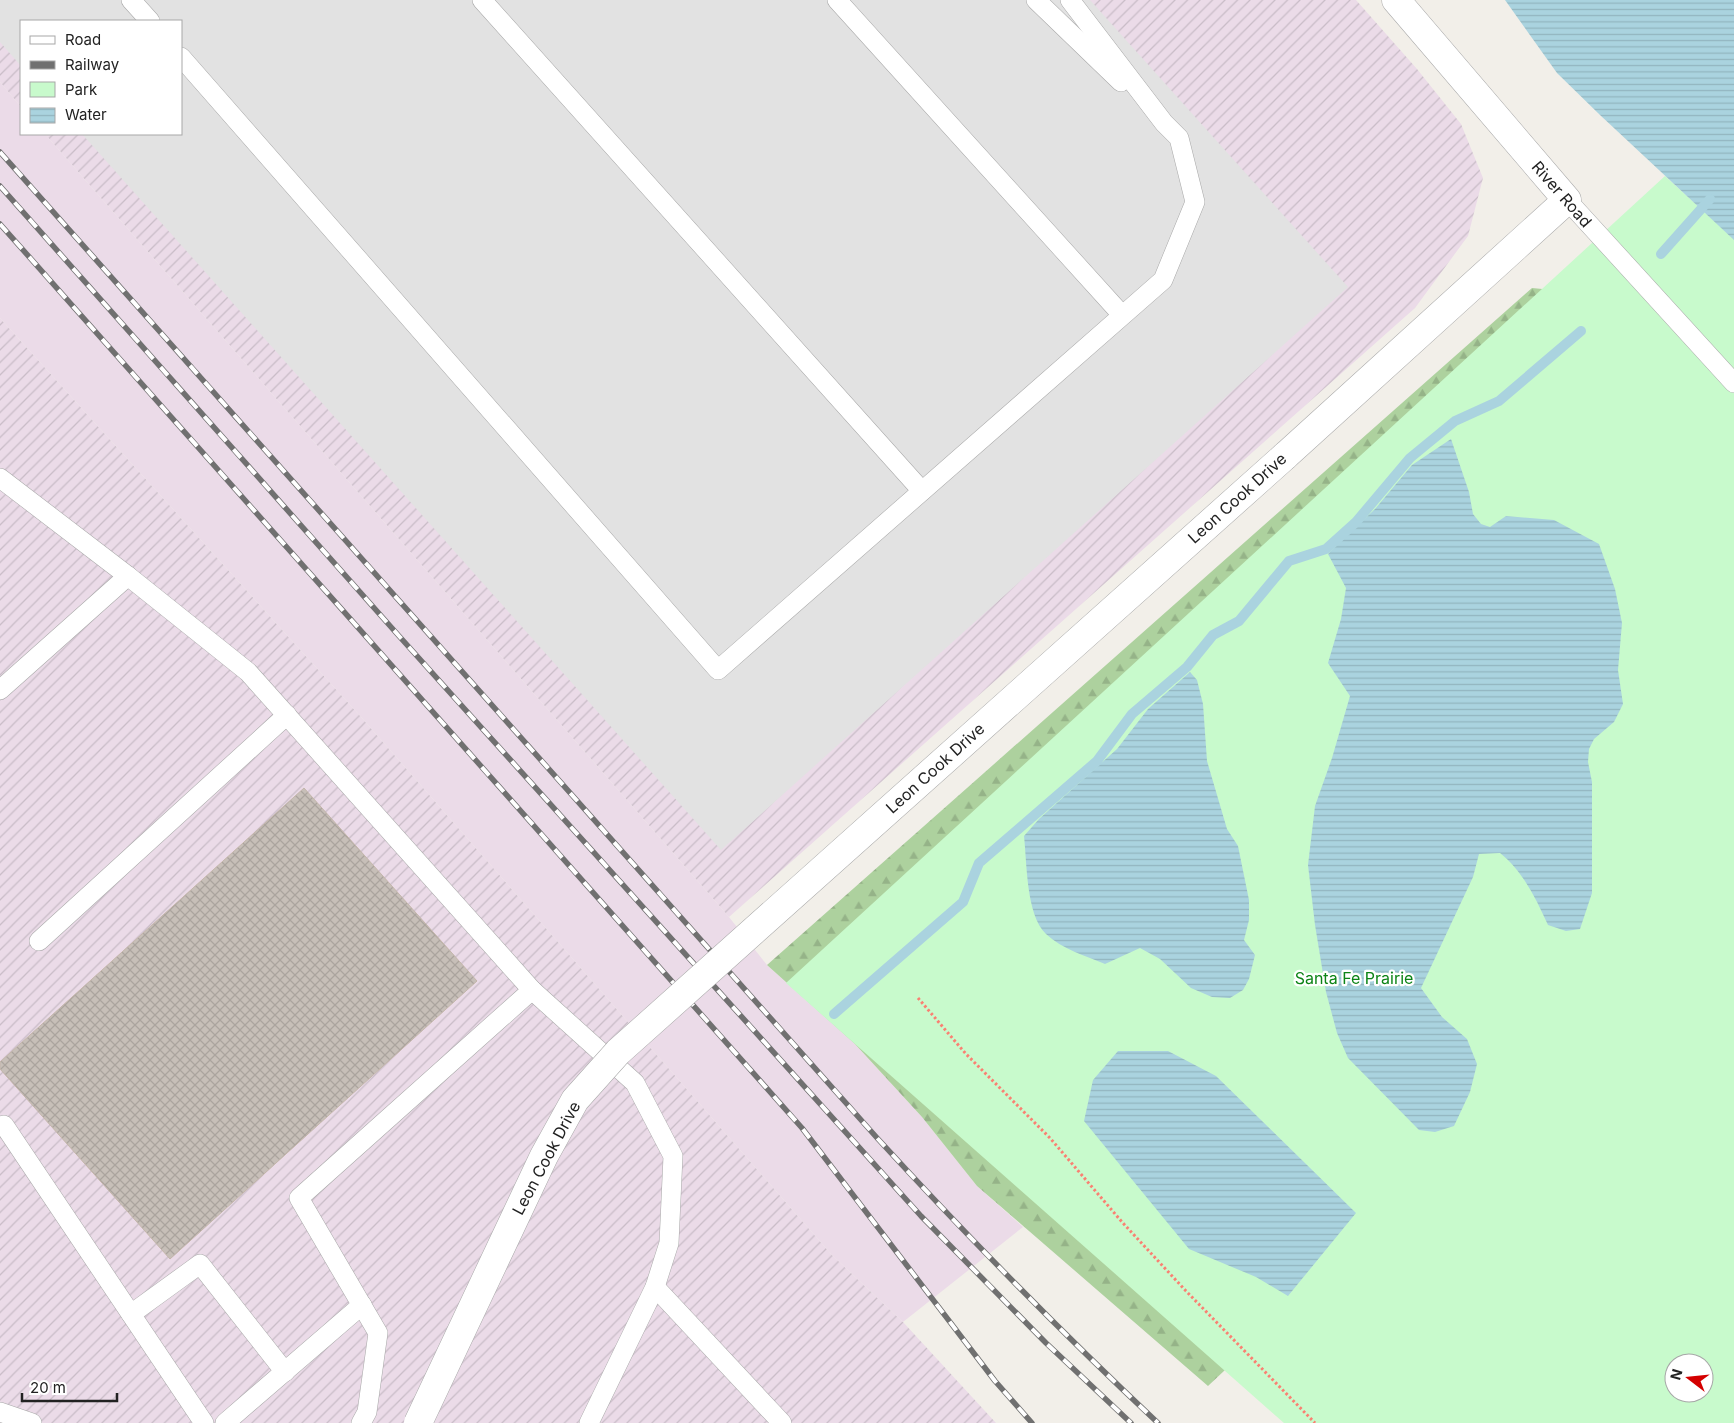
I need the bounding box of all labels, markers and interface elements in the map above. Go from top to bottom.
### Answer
legend [20,20,182,135]
text: Road [65,30,101,49]
text: Railway [65,55,120,74]
text: Park [65,80,98,99]
text: Water [65,105,107,124]
street label: River Road [1528,157,1596,231]
street label: Leon Cook Drive [1184,448,1290,548]
street label: Leon Cook Drive [882,718,988,818]
park label: Santa Fe Prairie [1295,968,1413,988]
street label: Leon Cook Drive [508,1098,584,1218]
north arrow [1664,1353,1714,1403]
text: N [1666,1367,1686,1382]
scale bar [22,1370,118,1402]
text: 20 m [30,1378,66,1397]

